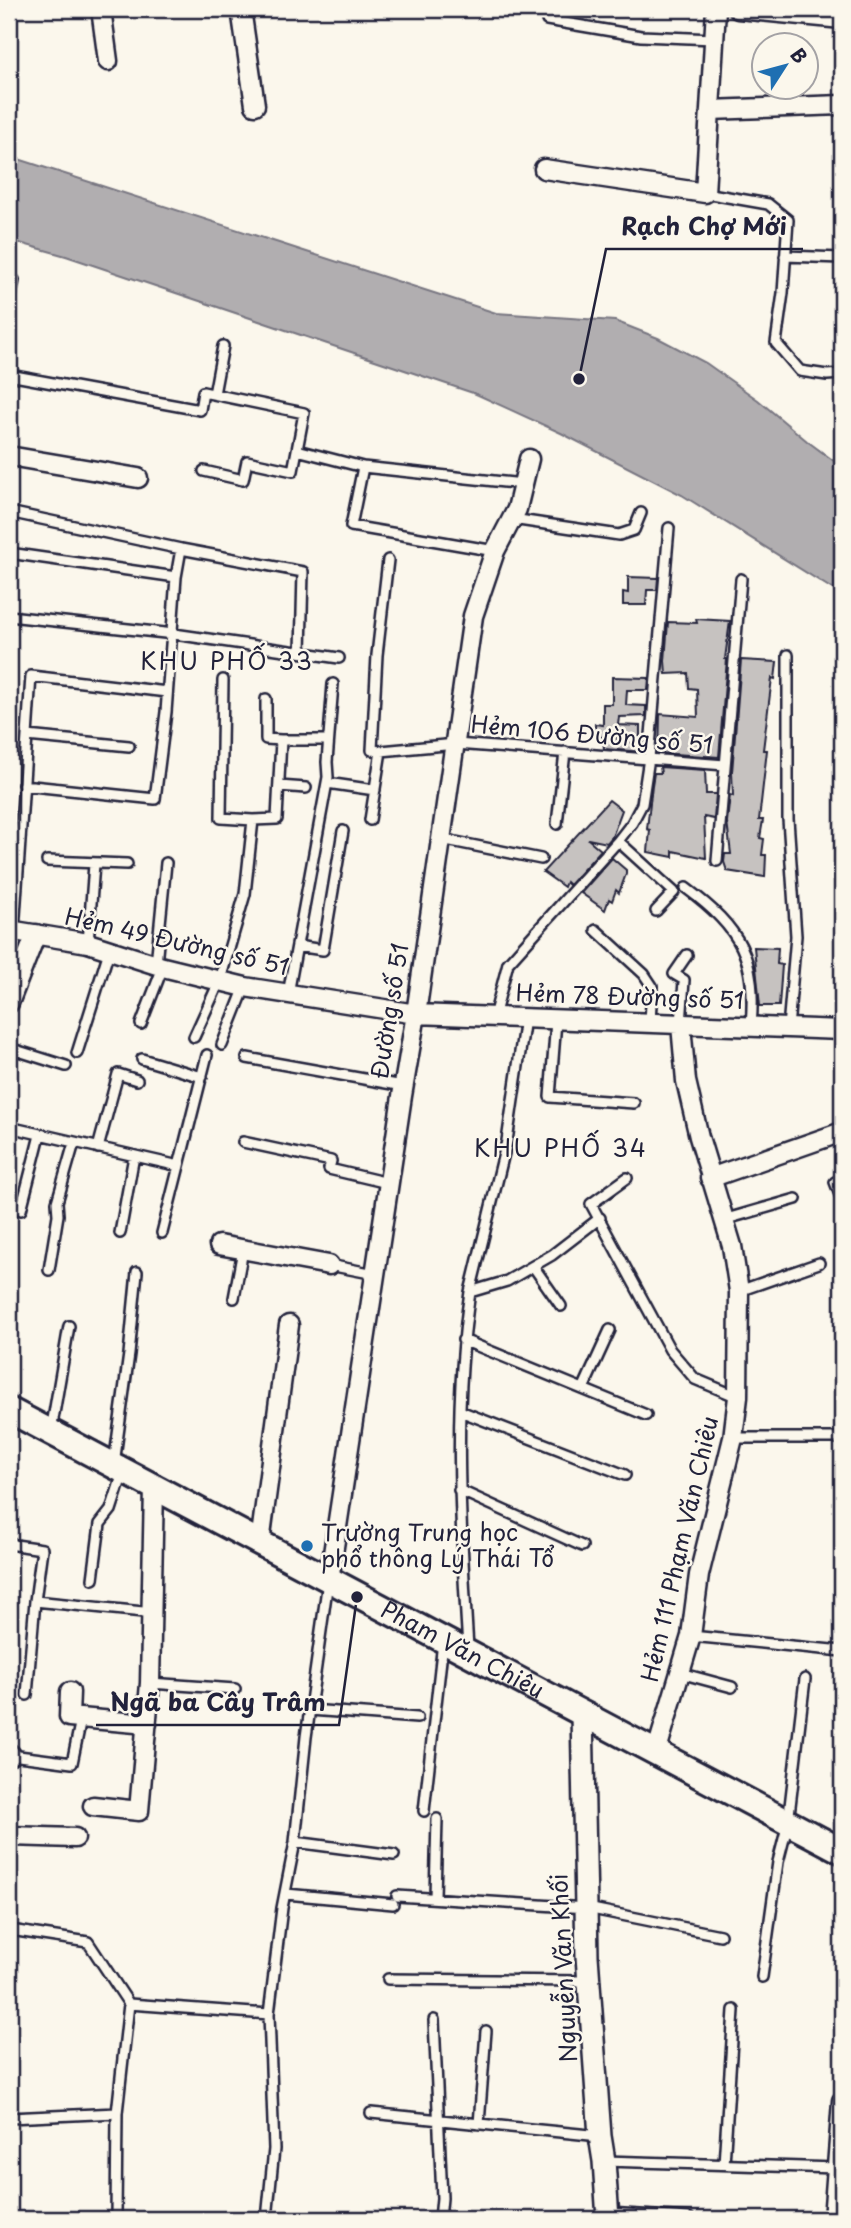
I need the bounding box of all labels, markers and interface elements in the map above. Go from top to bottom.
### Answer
north arrow [750,32,820,102]
text: B [784,42,815,69]
callout: Rạch Chợ Mới [606,204,803,249]
text: Rạch Chợ Mới [621,207,787,243]
district label: KHU PHỐ 33 [140,642,314,678]
street label: Hẻm 106 Đường số 51 [470,705,715,762]
street label: Hẻm 49 Đường số 51 [62,898,293,983]
street label: Đường số 51 [361,940,417,1081]
street label: Hẻm 78 Đường số 51 [515,974,745,1017]
district label: KHU PHỐ 34 [474,1129,648,1165]
street label: Hẻm 111 Phạm Văn Chiêu [631,1412,726,1685]
place label: Trường Trung học phổ thông Lý Thái Tổ [321,1514,555,1575]
marker: Trường Trung học phổ thông Lý Thái Tổ [299,1538,315,1554]
street label: Phạm Văn Chiêu [375,1591,551,1706]
callout: Ngã ba Cây Trâm [96,1680,339,1725]
text: Ngã ba Cây Trâm [110,1683,326,1719]
street label: Nguyễn Văn Khối [540,1873,585,2063]

